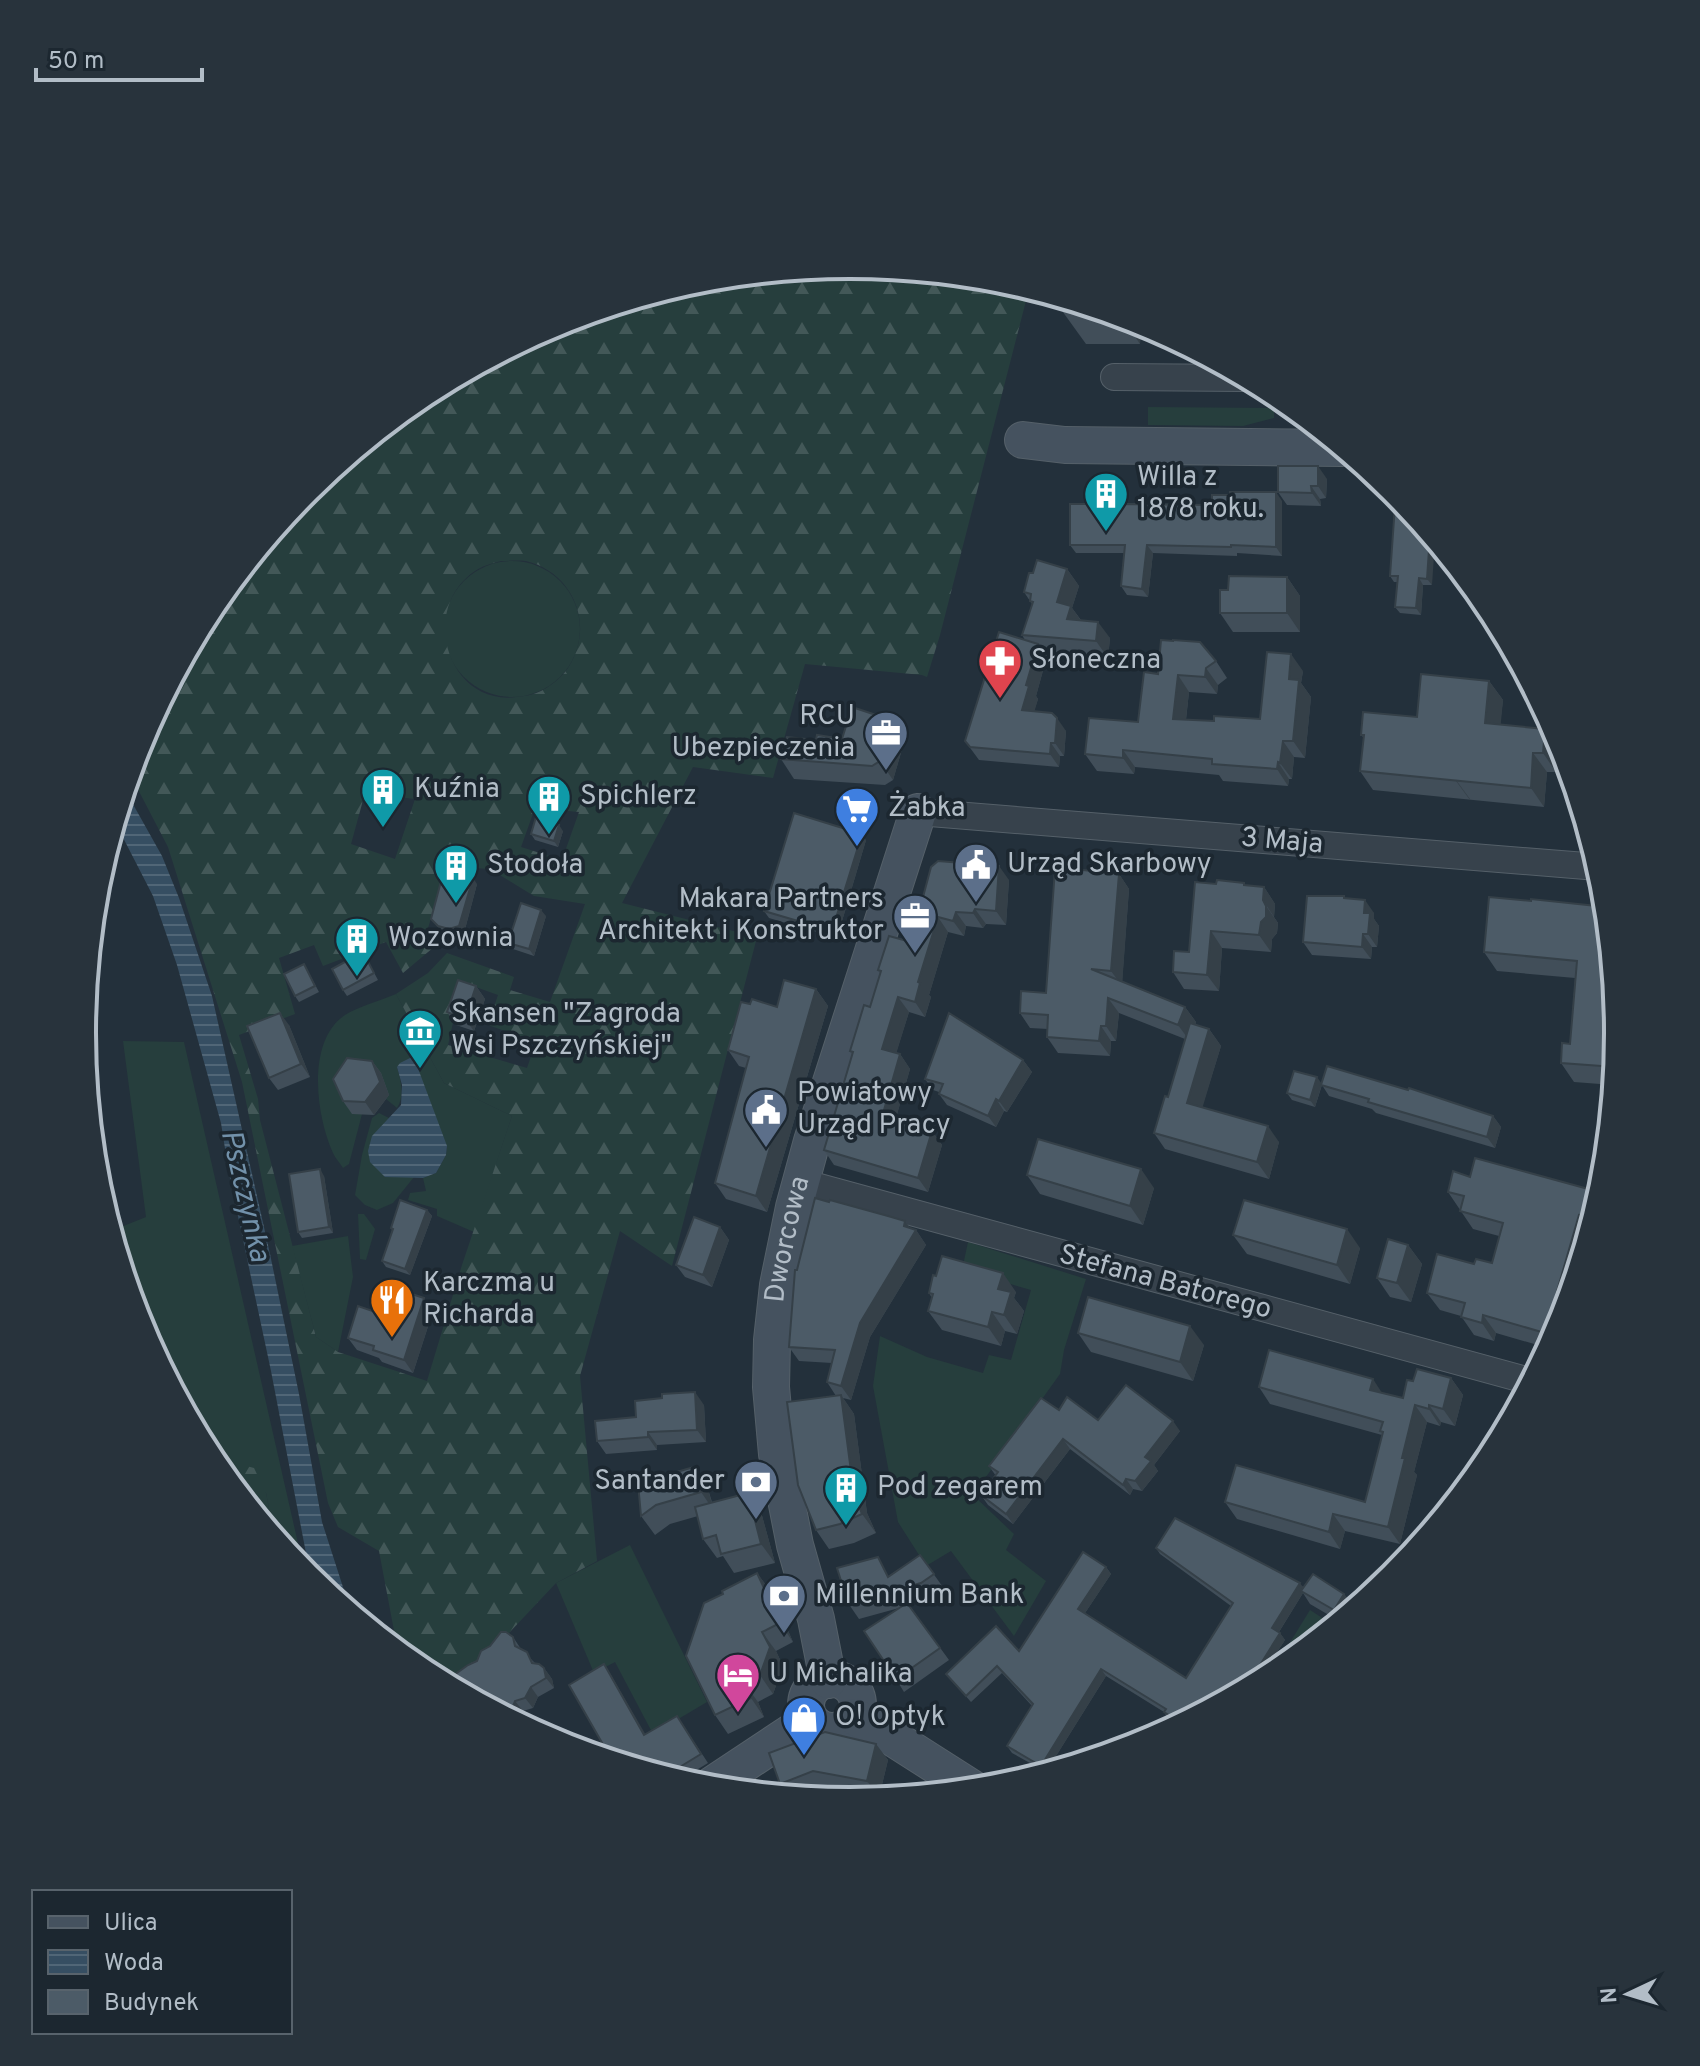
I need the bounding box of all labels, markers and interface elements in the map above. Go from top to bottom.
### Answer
scale bar [36,32,202,82]
text: 50 m [48,47,104,77]
place label: Willa z 1878 roku. [1137,460,1264,528]
building icon: Willa z 1878 roku. [1082,470,1130,533]
pharmacy icon: Słoneczna [976,637,1024,700]
place label: Słoneczna [1031,643,1161,679]
place label: RCU Ubezpieczenia [672,699,855,767]
office icon: RCU Ubezpieczenia [862,709,910,772]
building icon: Kuźnia [359,766,407,829]
place label: Kuźnia [414,772,500,808]
building icon: Spichlerz [525,773,573,836]
place label: Spichlerz [580,779,697,815]
supermarket icon: Żabka [833,785,881,848]
place label: Żabka [888,790,966,827]
street label: 3 Maja [1239,820,1325,864]
public building icon: Urząd Skarbowy [952,841,1000,904]
building icon: Stodoła [432,842,480,905]
place label: Urząd Skarbowy [1007,847,1212,883]
place label: Stodoła [487,848,583,884]
place label: Makara Partners Architekt i Konstruktor [598,882,884,950]
office icon: Makara Partners Architekt i Konstruktor [891,892,939,955]
building icon: Wozownia [333,915,381,978]
place label: Wozownia [388,921,513,957]
place label: Skansen "Zagroda Wsi Pszczyńskiej" [451,997,681,1065]
museum icon: Skansen "Zagroda Wsi Pszczyńskiej" [396,1007,444,1070]
place label: Powiatowy Urząd Pracy [797,1076,951,1144]
public building icon: Powiatowy Urząd Pracy [742,1086,790,1149]
water label: Pszczynka [211,1126,277,1266]
street label: Dworcowa [758,1172,820,1304]
street label: Stefana Batorego [1055,1237,1275,1329]
place label: Karczma u Richarda [423,1266,555,1334]
restaurant icon: Karczma u Richarda [368,1276,416,1339]
bank icon: Santander [732,1458,780,1521]
place label: Santander [594,1464,725,1500]
building icon: Pod zegarem [822,1464,870,1527]
place label: Pod zegarem [877,1470,1043,1506]
bank icon: Millennium Bank [760,1572,808,1635]
place label: Millennium Bank [815,1578,1024,1614]
hotel icon: U Michalika [714,1651,762,1714]
place label: U Michalika [769,1657,912,1693]
shop icon: O! Optyk [780,1694,828,1757]
place label: O! Optyk [835,1700,946,1736]
legend [32,1890,292,2034]
text: Ulica [104,1909,157,1939]
text: Woda [104,1949,164,1979]
north arrow [1588,1954,1668,2034]
text: N [1597,1986,1625,2004]
text: Budynek [104,1989,199,2019]

